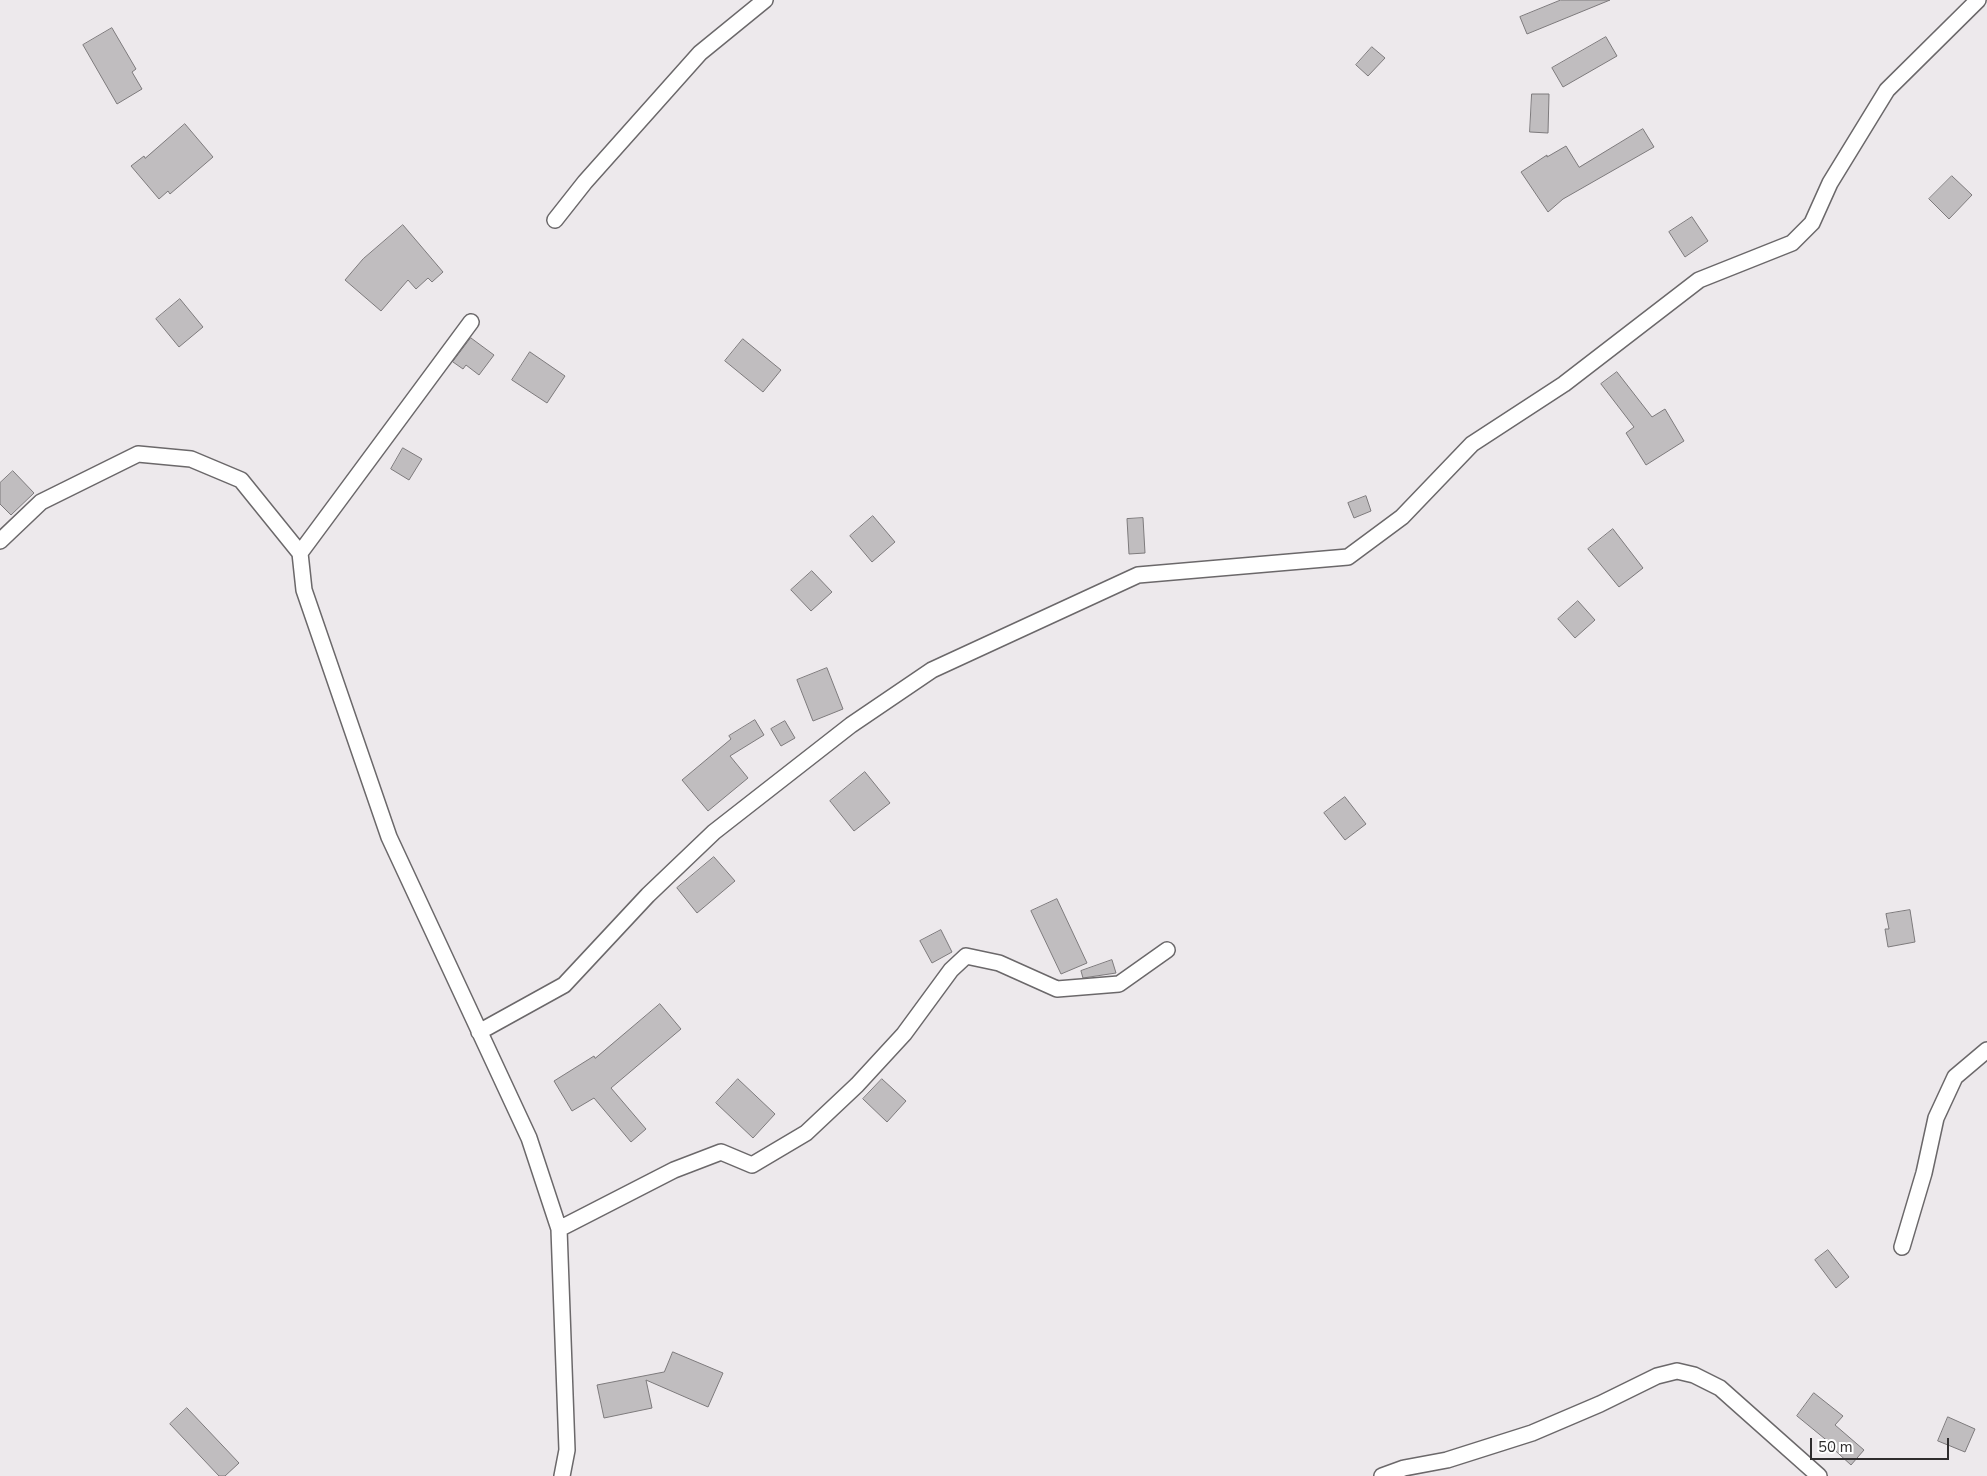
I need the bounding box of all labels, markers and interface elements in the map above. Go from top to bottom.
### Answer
scale bar [1812,1428,1951,1460]
text: 50 m [1818,1437,1853,1457]

